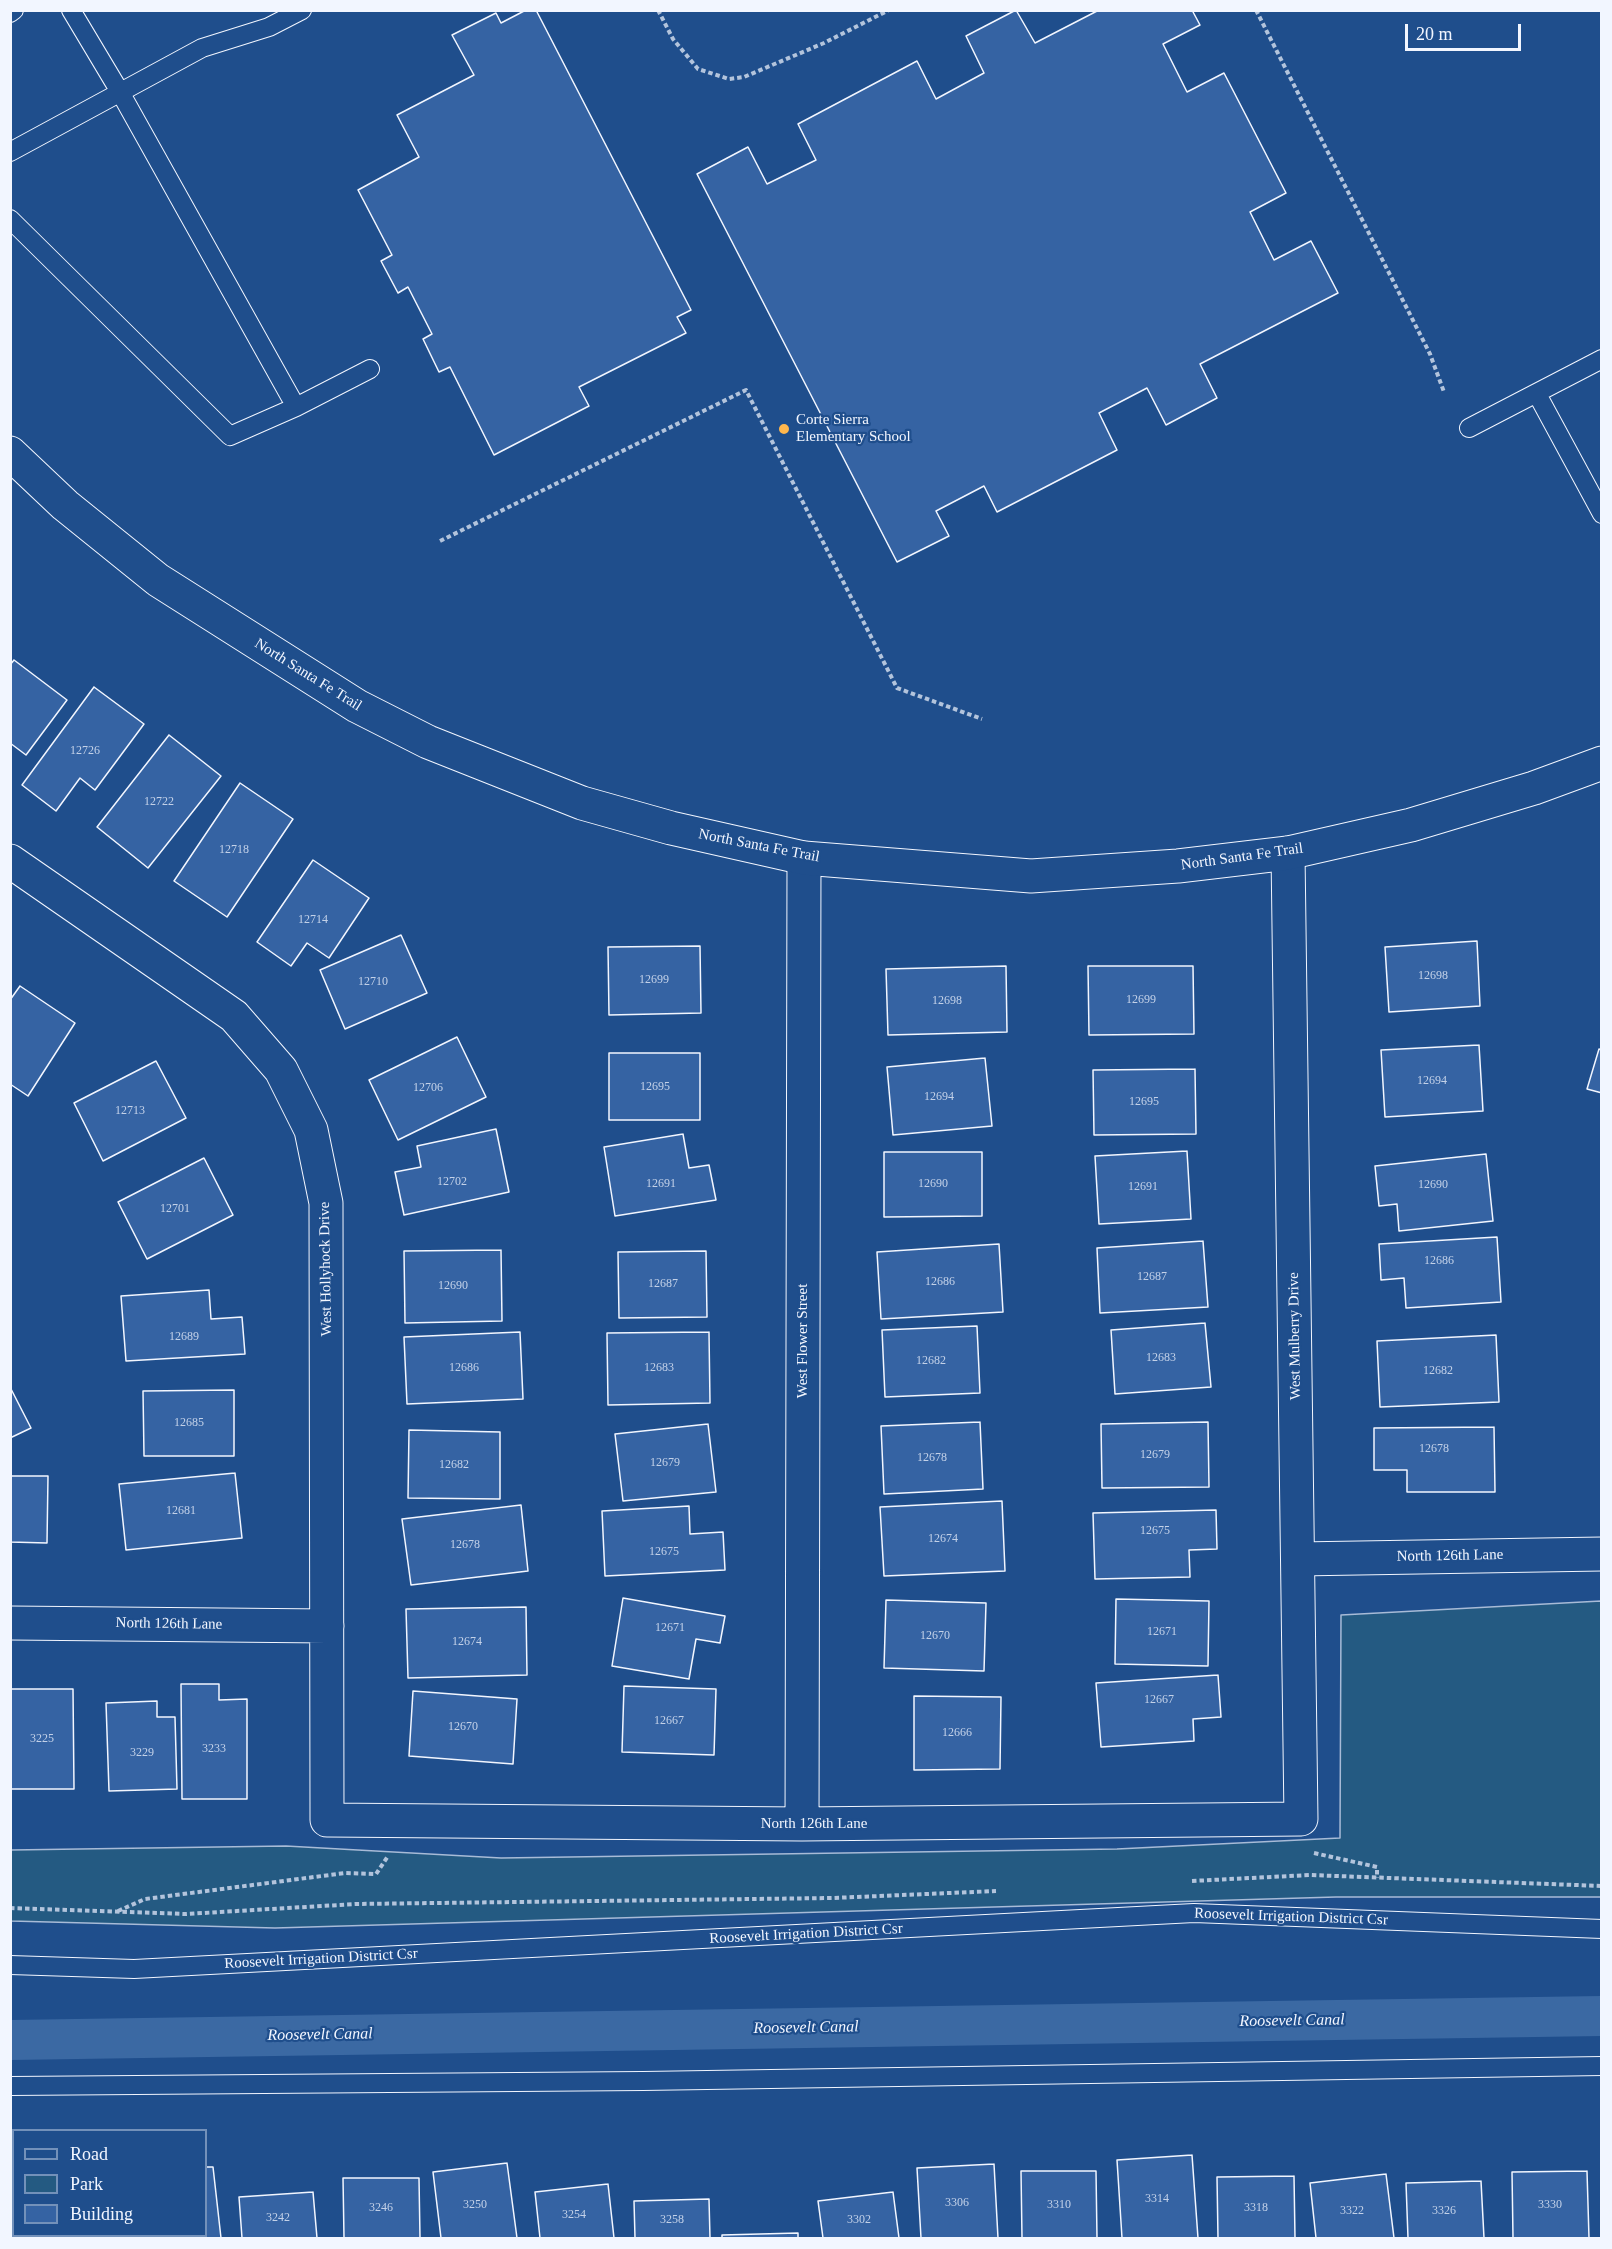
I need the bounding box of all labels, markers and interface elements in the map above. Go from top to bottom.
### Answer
scale bar [1408,12,1524,50]
text: 20 m [1416,24,1453,44]
place label: Corte Sierra Elementary School [796,411,911,446]
marker: Corte Sierra Elementary School [777,422,791,436]
street label: North Santa Fe Trail [251,635,365,715]
house number: 12726 [70,744,100,758]
house number: 12722 [144,795,174,809]
street label: North Santa Fe Trail [697,825,821,867]
street label: North Santa Fe Trail [1180,840,1304,874]
house number: 12718 [219,843,249,857]
house number: 12714 [298,913,328,927]
house number: 12698 [1418,969,1448,983]
house number: 12699 [639,973,669,987]
house number: 12710 [358,975,388,989]
house number: 12699 [1126,993,1156,1007]
house number: 12698 [932,994,962,1008]
house number: 12694 [1417,1074,1447,1088]
house number: 12695 [640,1080,670,1094]
house number: 12706 [413,1081,443,1095]
house number: 12694 [924,1090,954,1104]
house number: 12695 [1129,1095,1159,1109]
house number: 12713 [115,1104,145,1118]
house number: 12702 [437,1175,467,1189]
house number: 12691 [646,1177,676,1191]
house number: 12690 [918,1177,948,1191]
house number: 12690 [1418,1178,1448,1192]
house number: 12691 [1128,1180,1158,1194]
house number: 12701 [160,1202,190,1216]
street label: West Hollyhock Drive [316,1202,336,1336]
house number: 12686 [1424,1254,1454,1268]
house number: 12687 [1137,1270,1167,1284]
street label: West Mulberry Drive [1285,1272,1305,1400]
house number: 12686 [925,1275,955,1289]
house number: 12687 [648,1277,678,1291]
house number: 12690 [438,1279,468,1293]
street label: West Flower Street [794,1284,812,1398]
house number: 12689 [169,1330,199,1344]
house number: 12683 [1146,1351,1176,1365]
house number: 12682 [916,1354,946,1368]
house number: 12686 [449,1361,479,1375]
house number: 12683 [644,1361,674,1375]
house number: 12682 [1423,1364,1453,1378]
house number: 12685 [174,1416,204,1430]
house number: 12678 [1419,1442,1449,1456]
house number: 12679 [1140,1448,1170,1462]
house number: 12678 [917,1451,947,1465]
house number: 12679 [650,1456,680,1470]
house number: 12682 [439,1458,469,1472]
house number: 12681 [166,1504,196,1518]
house number: 12675 [1140,1524,1170,1538]
house number: 12674 [928,1532,958,1546]
house number: 12678 [450,1538,480,1552]
house number: 12675 [649,1545,679,1559]
street label: North 126th Lane [1397,1546,1503,1566]
street label: North 126th Lane [116,1614,222,1634]
house number: 12671 [655,1621,685,1635]
house number: 12671 [1147,1625,1177,1639]
house number: 12670 [920,1629,950,1643]
house number: 12674 [452,1635,482,1649]
house number: 12667 [1144,1693,1174,1707]
house number: 12667 [654,1714,684,1728]
house number: 12670 [448,1720,478,1734]
house number: 12666 [942,1726,972,1740]
house number: 3225 [30,1732,54,1746]
house number: 3233 [202,1742,226,1756]
house number: 3229 [130,1746,154,1760]
street label: North 126th Lane [761,1815,867,1833]
street label: Roosevelt Irrigation District Csr [1194,1905,1388,1929]
street label: Roosevelt Irrigation District Csr [709,1920,903,1948]
street label: Roosevelt Irrigation District Csr [224,1945,418,1973]
water label: Roosevelt Canal [1239,2010,1345,2032]
water label: Roosevelt Canal [753,2017,859,2039]
water label: Roosevelt Canal [267,2024,373,2046]
legend [12,2129,207,2237]
text: Road [70,2144,108,2164]
text: Park [70,2174,103,2194]
house number: 3314 [1145,2192,1169,2206]
house number: 3306 [945,2196,969,2210]
house number: 3250 [463,2198,487,2212]
house number: 3310 [1047,2198,1071,2212]
house number: 3330 [1538,2198,1562,2212]
house number: 3246 [369,2201,393,2215]
house number: 3318 [1244,2201,1268,2215]
text: Building [70,2204,133,2224]
house number: 3322 [1340,2204,1364,2218]
house number: 3326 [1432,2204,1456,2218]
house number: 3254 [562,2208,586,2222]
house number: 3242 [266,2211,290,2225]
house number: 3258 [660,2213,684,2227]
house number: 3302 [847,2213,871,2227]

